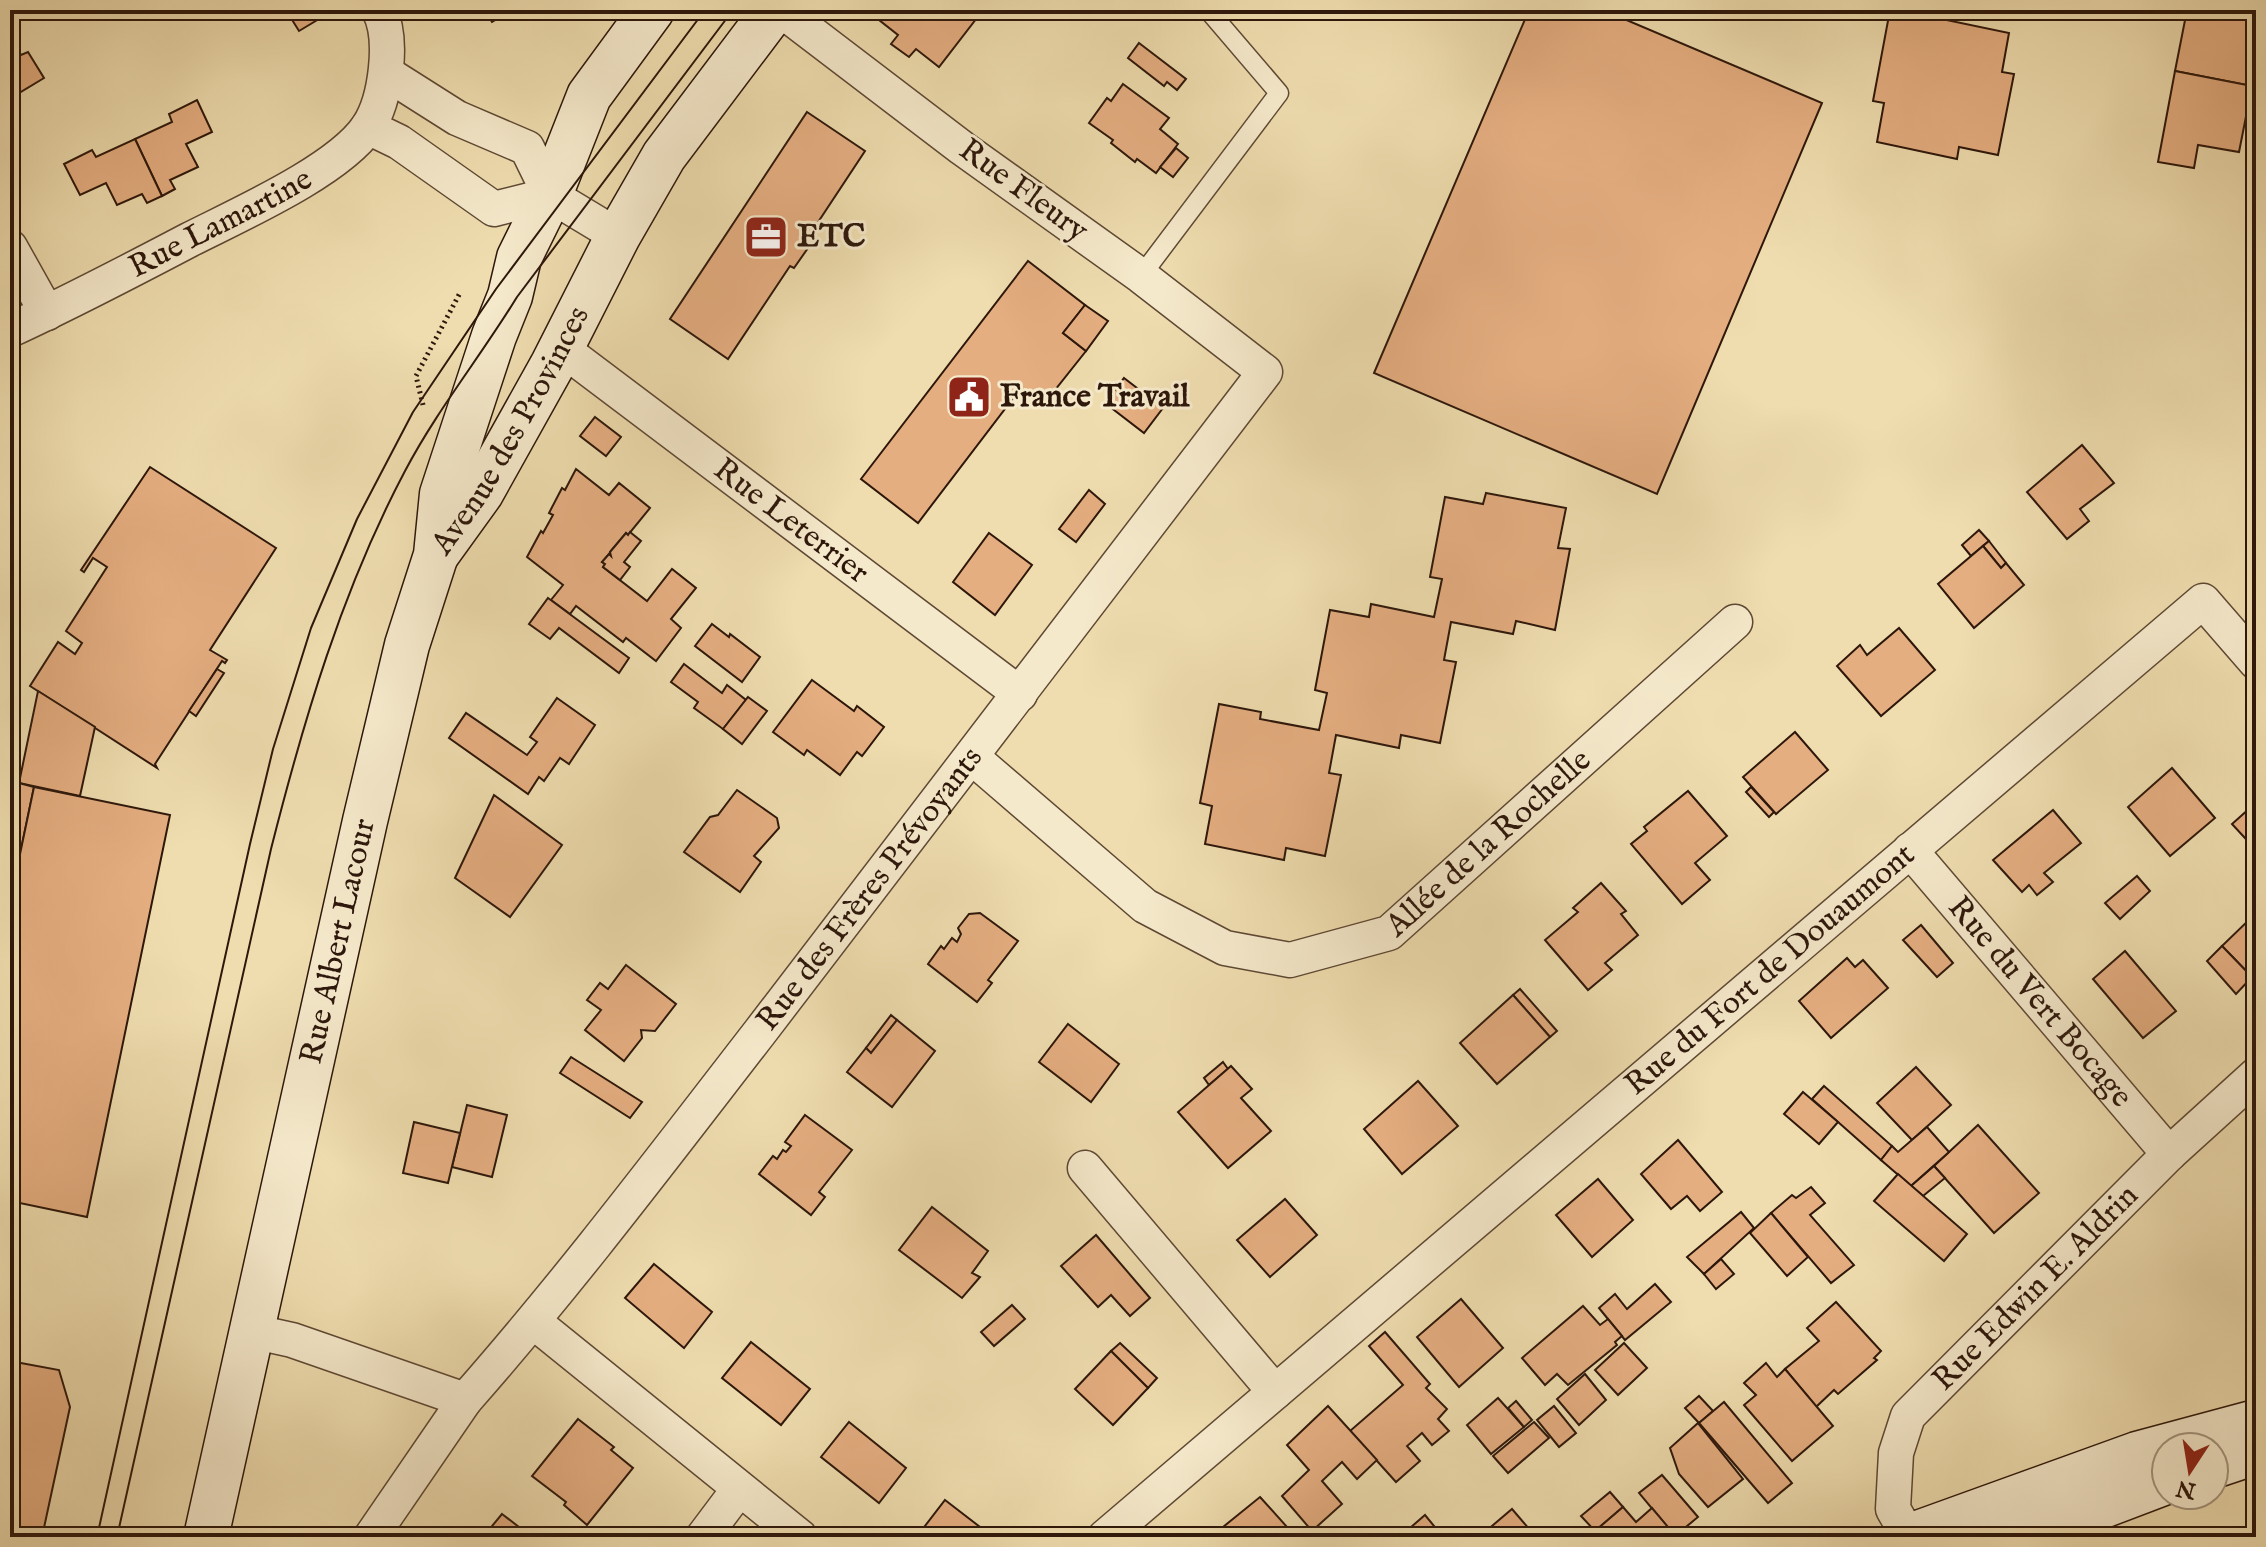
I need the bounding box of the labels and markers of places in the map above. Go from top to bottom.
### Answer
office icon: ETC [742,213,790,261]
place label: ETC [797,217,865,258]
public building icon: France Travail [945,373,993,421]
place label: France Travail [1000,377,1190,418]

